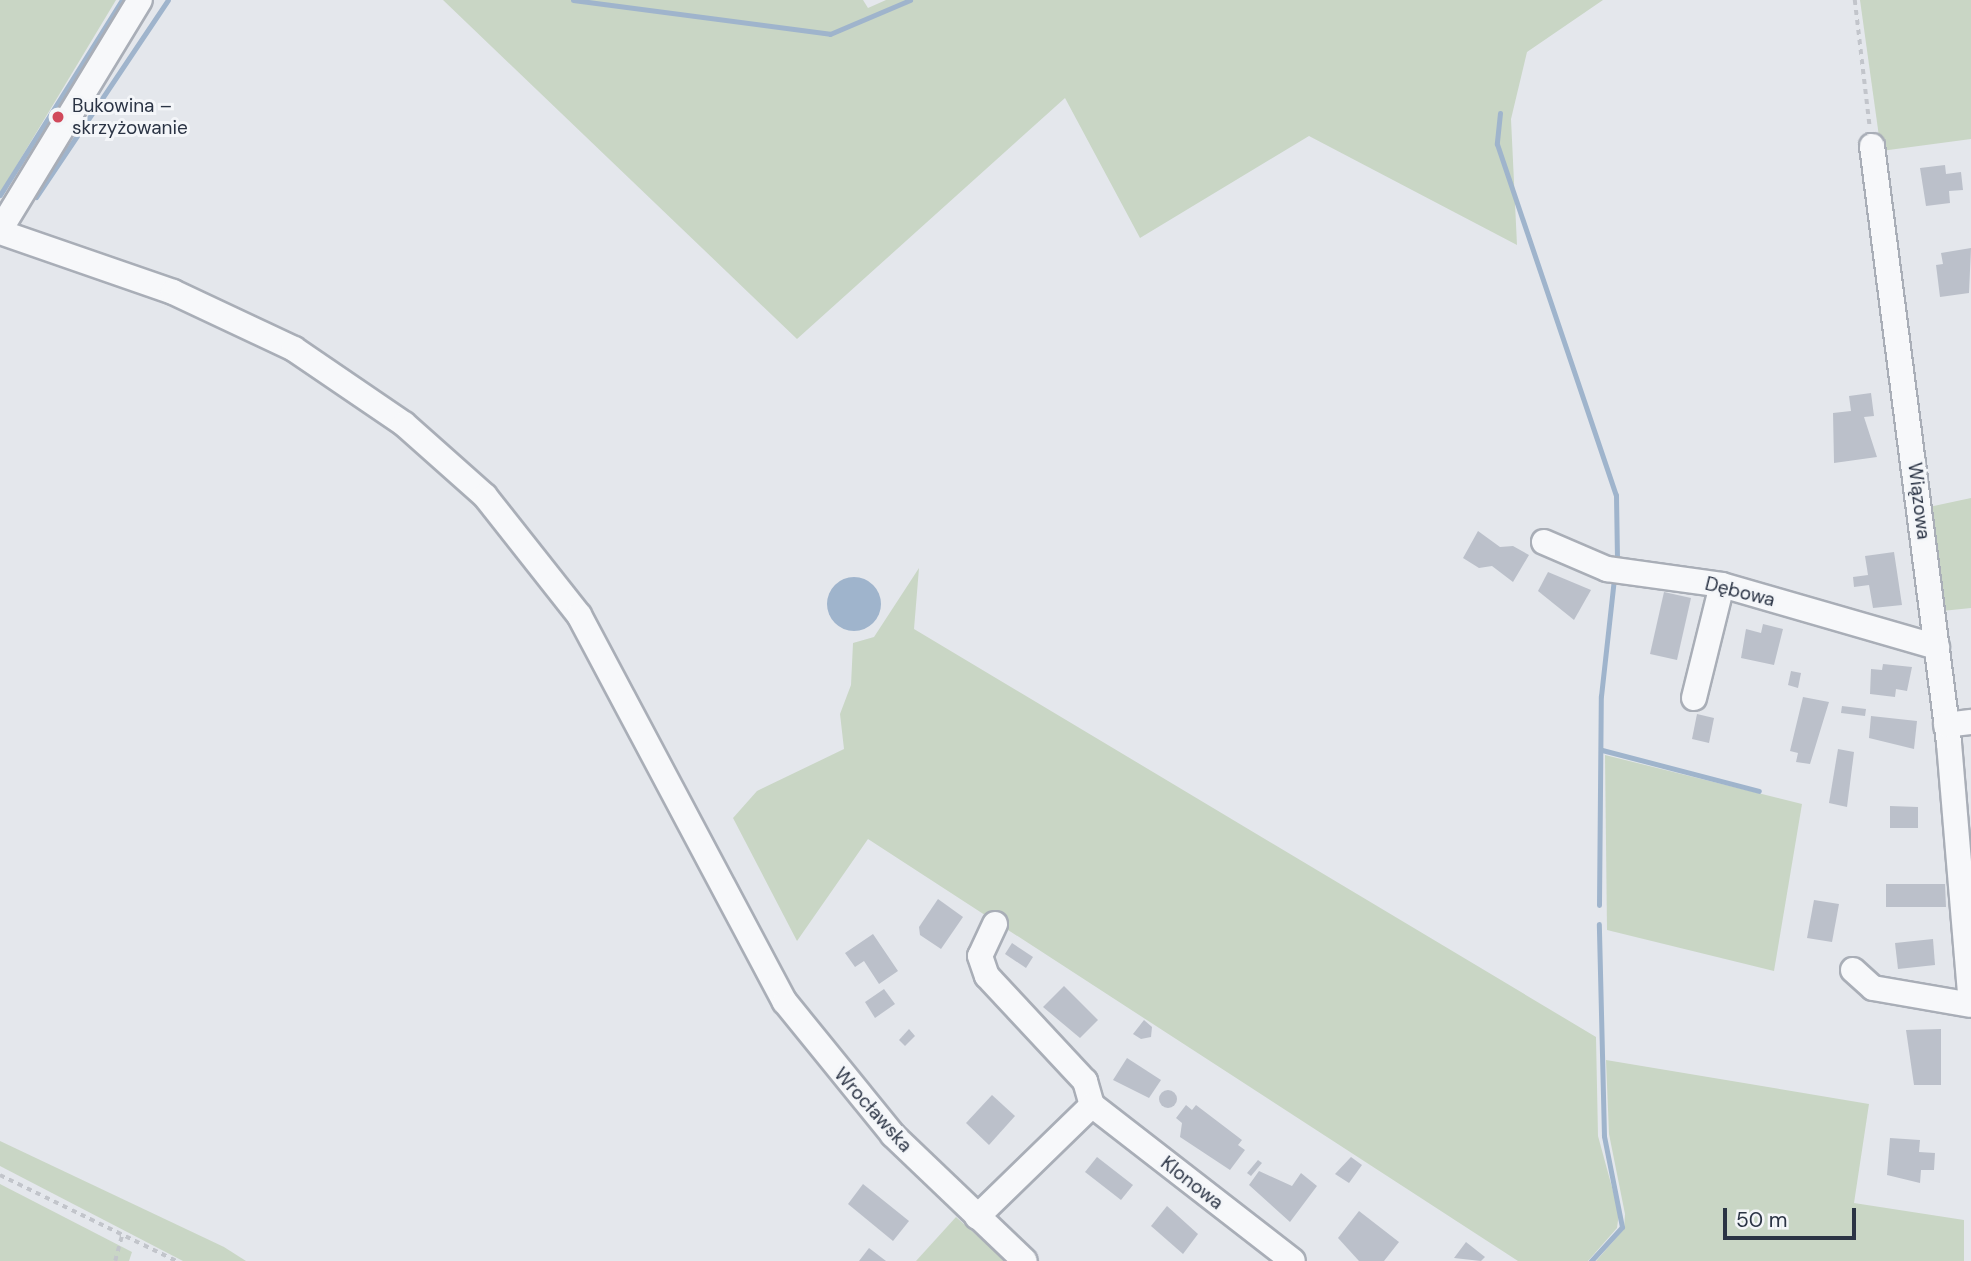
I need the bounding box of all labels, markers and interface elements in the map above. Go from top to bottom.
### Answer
place label: Bukowina – skrzyżowanie [72,95,188,139]
marker: Bukowina – skrzyżowanie [50,109,66,125]
street label: Wiązowa [1903,461,1935,541]
street label: Dębowa [1703,572,1777,612]
street label: Wrocławska [829,1063,917,1157]
street label: Klonowa [1156,1152,1228,1214]
scale bar [1726,1194,1859,1238]
text: 50 m [1736,1206,1787,1234]

